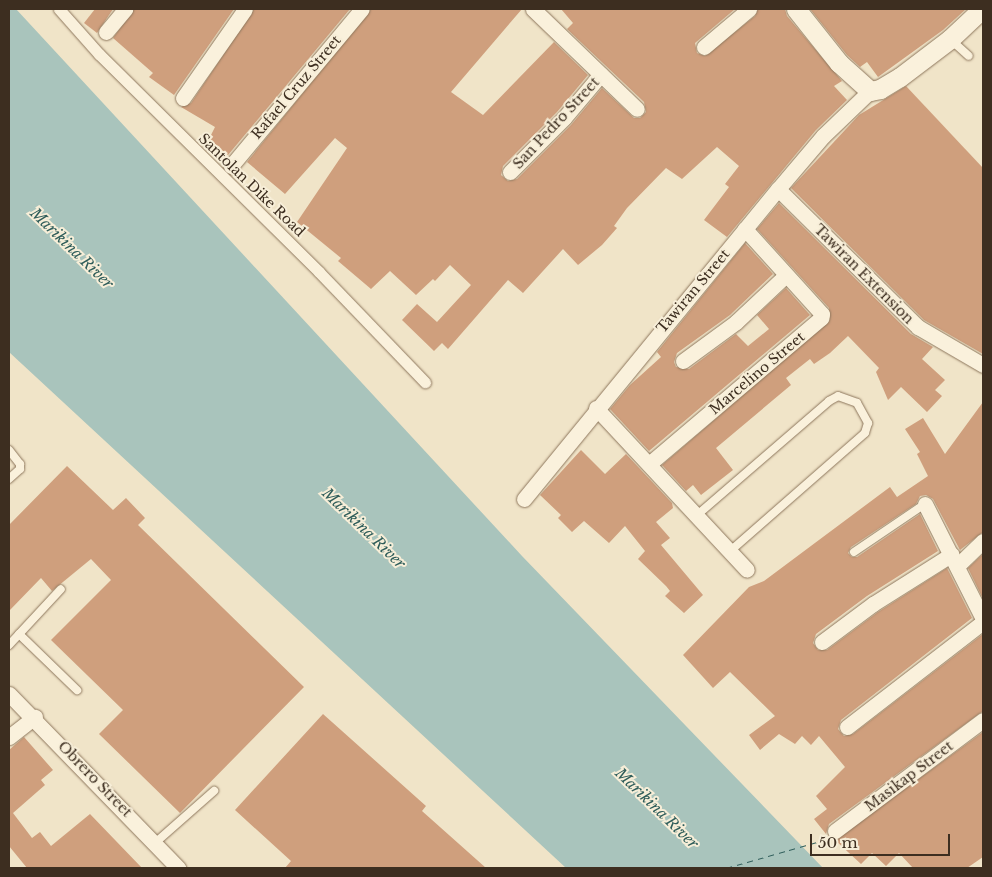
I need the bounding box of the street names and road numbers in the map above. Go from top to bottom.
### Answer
street label: Rafael Cruz Street [248,32,344,142]
street label: San Pedro Street [509,74,603,172]
street label: Santolan Dike Road [195,130,309,240]
street label: Tawiran Extension [811,221,917,327]
street label: Tawiran Street [653,246,733,336]
street label: Marcelino Street [706,328,808,418]
street label: Masikap Street [862,737,956,815]
street label: Obrero Street [55,738,135,820]

